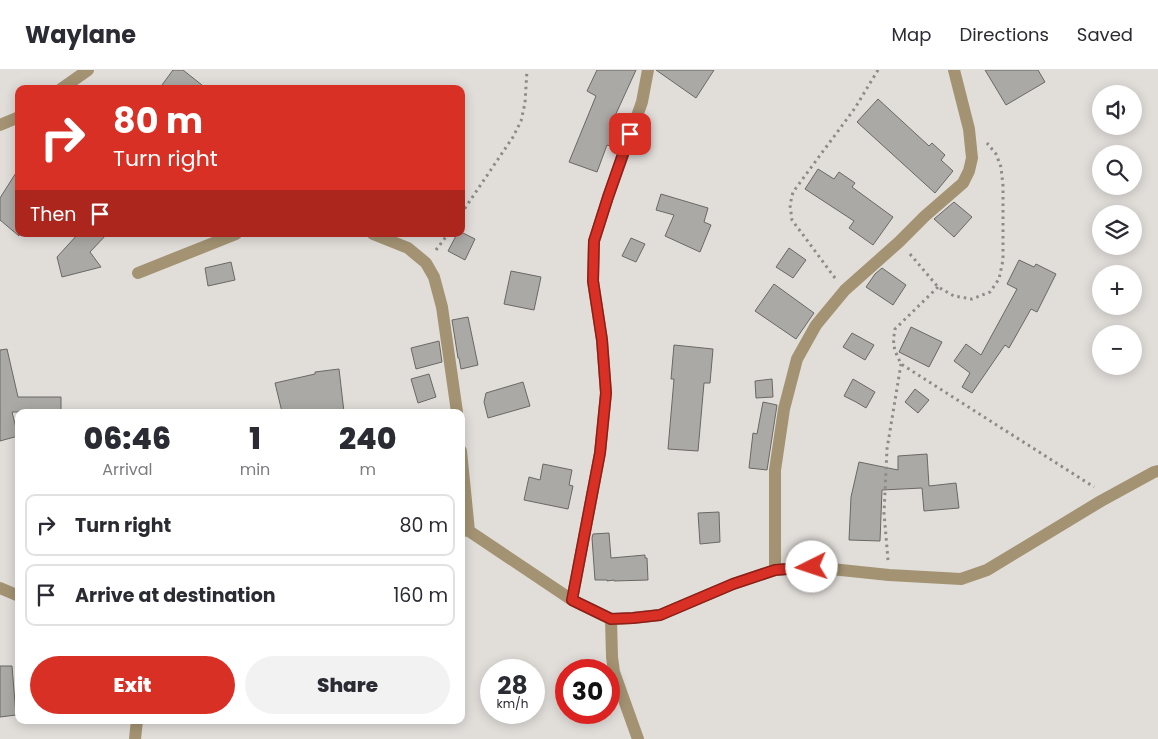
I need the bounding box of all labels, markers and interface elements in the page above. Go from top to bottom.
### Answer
text: Waylane [25,18,136,51]
text: Map [892,22,931,47]
text: Directions [959,22,1049,47]
text: Saved [1077,22,1133,47]
map controls [1092,85,1142,375]
button: sound [1092,85,1142,135]
text: 80 m [113,96,203,145]
icon: right [30,105,95,170]
pin [609,113,651,155]
icon: arrive [616,120,644,148]
text: Turn right [113,143,218,174]
button: search [1092,145,1142,195]
icon: arrive [86,200,114,228]
text: Then [30,201,76,228]
button: layers [1092,205,1142,255]
button: + [1092,265,1142,315]
button: − [1092,325,1142,375]
text: 06:46 [84,417,171,460]
text: 1 [249,417,261,460]
text: 240 [339,417,396,460]
text: Arrival [102,458,153,481]
text: min [240,458,270,481]
text: m [359,458,376,481]
icon: right [32,511,60,539]
text: Turn right [75,512,171,539]
text: 80 m [399,512,448,539]
position arrow [785,540,837,592]
icon: arrive [32,581,60,609]
text: Arrive at destination [75,582,276,609]
text: 160 m [393,582,448,609]
button: Exit [30,656,235,714]
button: Share [245,656,450,714]
speed limit sign: 30 [555,659,620,724]
text: 28 [497,668,528,703]
text: km/h [497,695,528,712]

